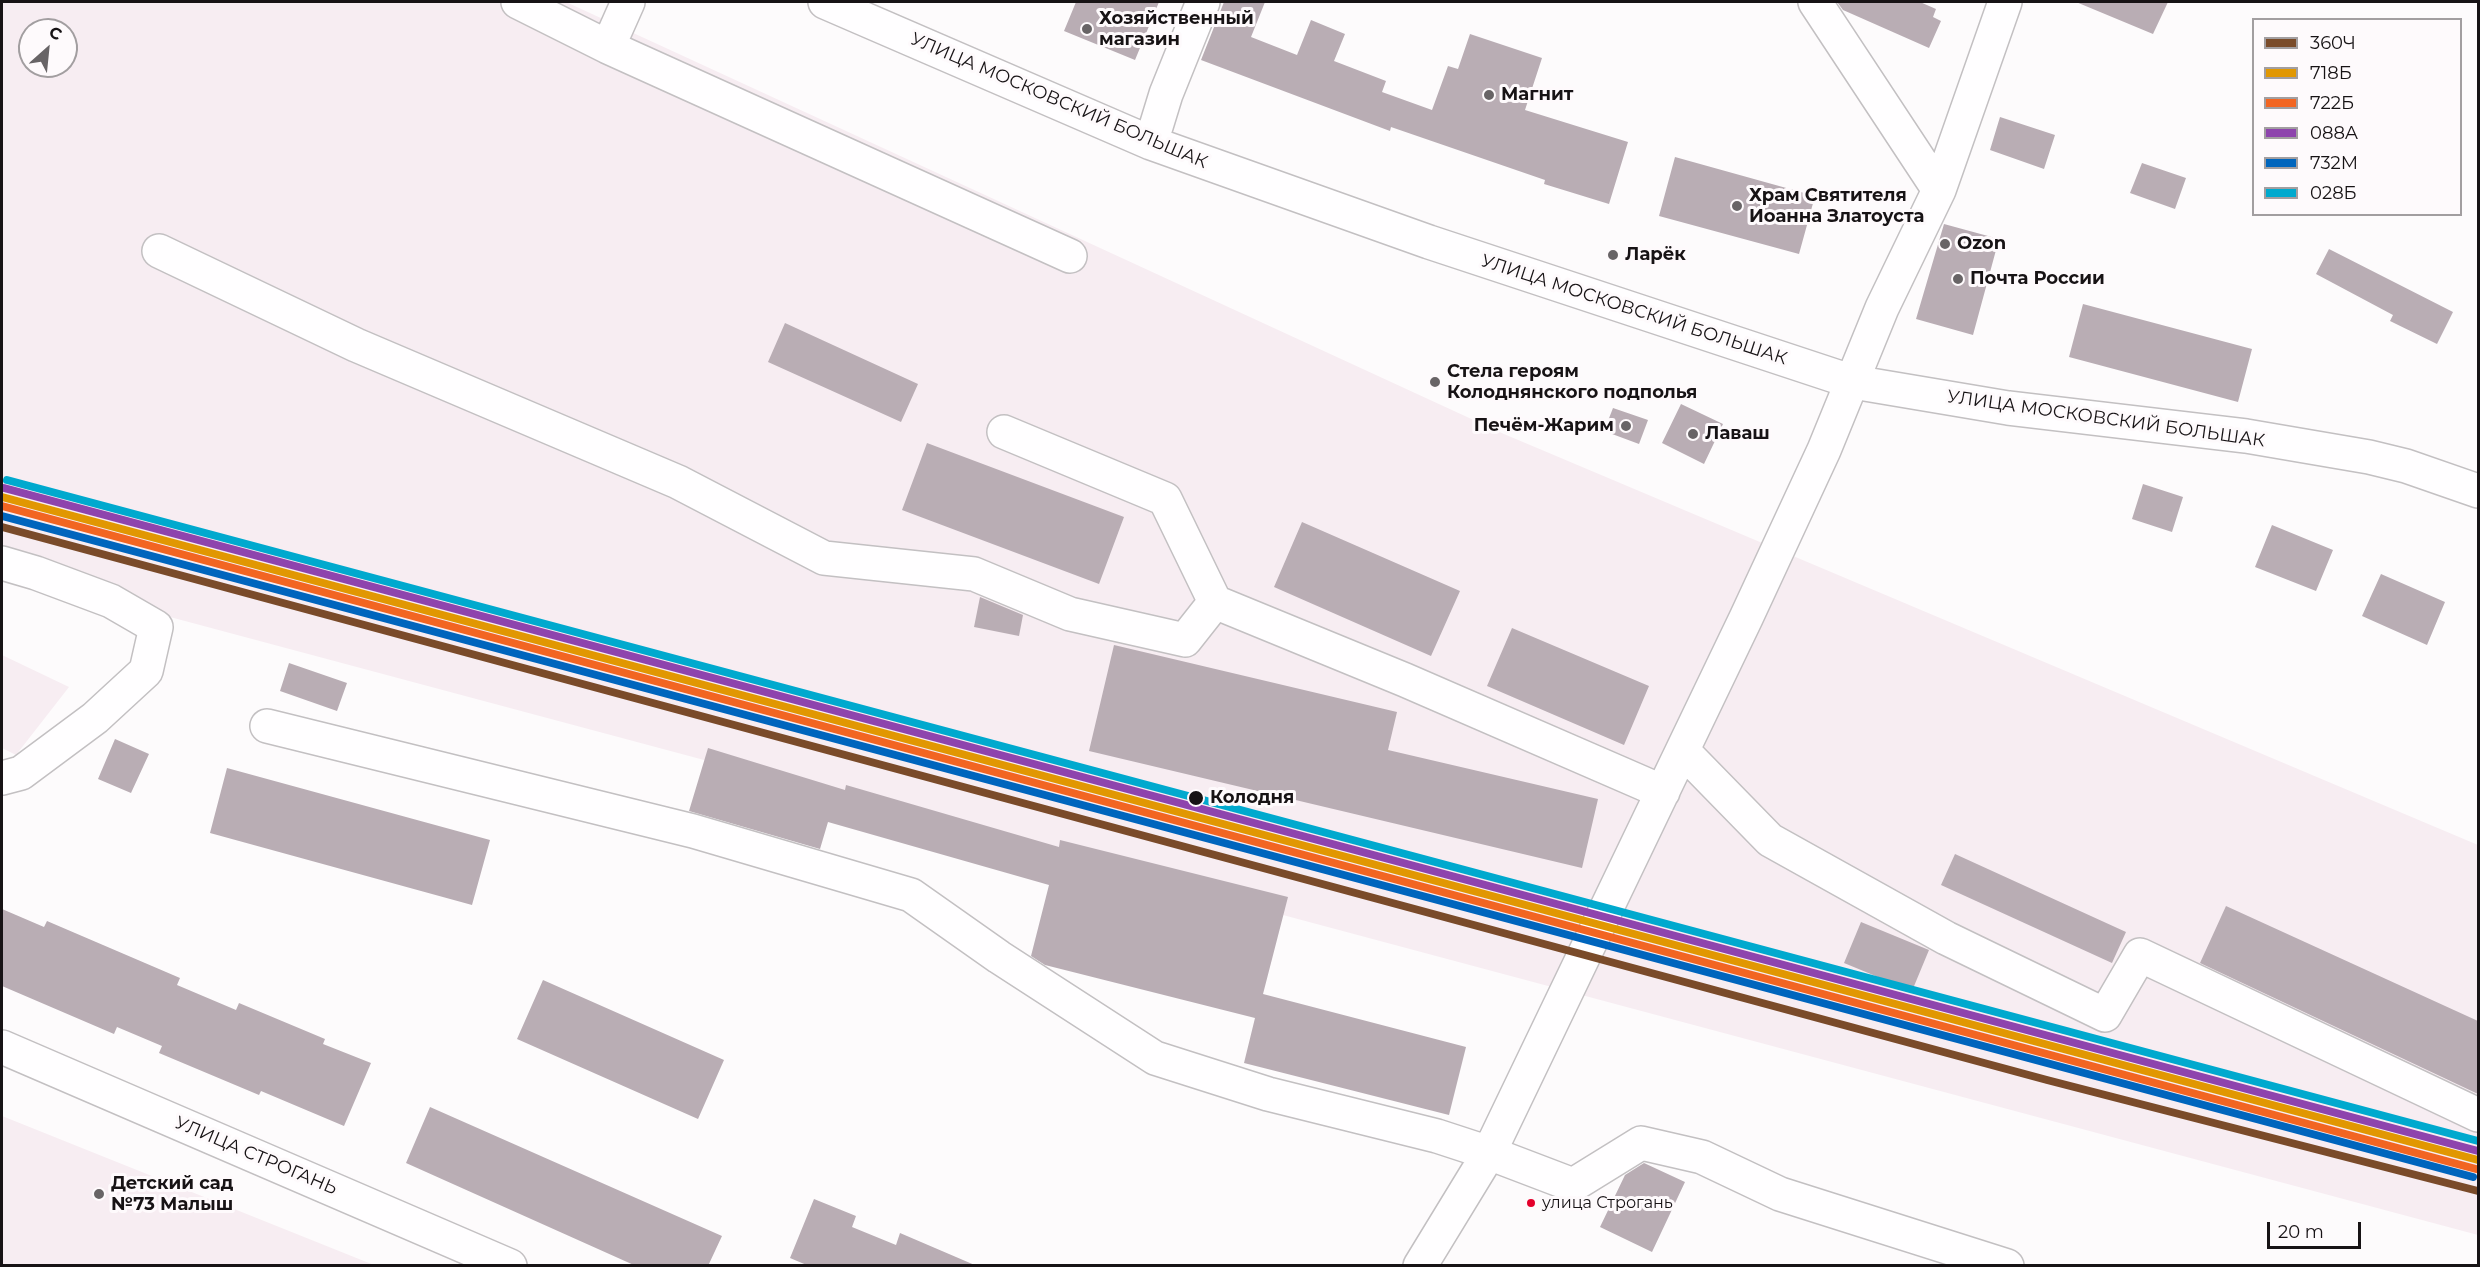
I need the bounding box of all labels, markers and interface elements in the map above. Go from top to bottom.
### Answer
place label: Хозяйственный магазин [1099,8,1254,50]
north arrow [18,18,78,78]
legend [2252,18,2462,216]
text: С [46,22,65,44]
marker: Хозяйственный магазин [1080,22,1094,36]
street label: УЛИЦА МОСКОВСКИЙ БОЛЬШАК [907,28,1211,174]
text: 360Ч [2310,32,2356,54]
text: 718Б [2310,62,2352,84]
place label: Магнит [1501,84,1573,106]
marker: Магнит [1482,88,1496,102]
text: 722Б [2310,92,2354,114]
text: 088А [2310,122,2358,144]
text: 732М [2310,152,2358,174]
text: 028Б [2310,182,2357,204]
place label: Храм Святителя Иоанна Златоуста [1749,185,1924,228]
marker: Храм Святителя Иоанна Златоуста [1730,199,1744,213]
place label: Ozon [1957,233,2006,255]
marker: Ozon [1938,237,1952,251]
place label: Ларёк [1625,244,1686,266]
marker: Ларёк [1606,248,1620,262]
street label: УЛИЦА МОСКОВСКИЙ БОЛЬШАК [1478,250,1790,370]
place label: Почта России [1970,268,2105,290]
marker: Почта России [1951,272,1965,286]
place label: Стела героям Колоднянского подполья [1447,361,1697,404]
marker: Стела героям Колоднянского подполья [1428,375,1442,389]
street label: УЛИЦА МОСКОВСКИЙ БОЛЬШАК [1946,386,2266,452]
place label: Печём-Жарим [1474,415,1614,437]
marker: Печём-Жарим [1619,419,1633,433]
place label: Лаваш [1705,423,1770,445]
marker: Лаваш [1686,427,1700,441]
place label: Колодня [1210,787,1294,809]
marker: Колодня [1187,789,1205,807]
street label: УЛИЦА СТРОГАНЬ [172,1112,340,1200]
place label: Детский сад №73 Малыш [111,1173,233,1216]
marker: Детский сад №73 Малыш [92,1187,106,1201]
place label: улица Строгань [1542,1193,1673,1213]
marker: улица Строгань [1525,1197,1537,1209]
scale bar [2270,1210,2364,1248]
text: 20 m [2278,1221,2324,1243]

